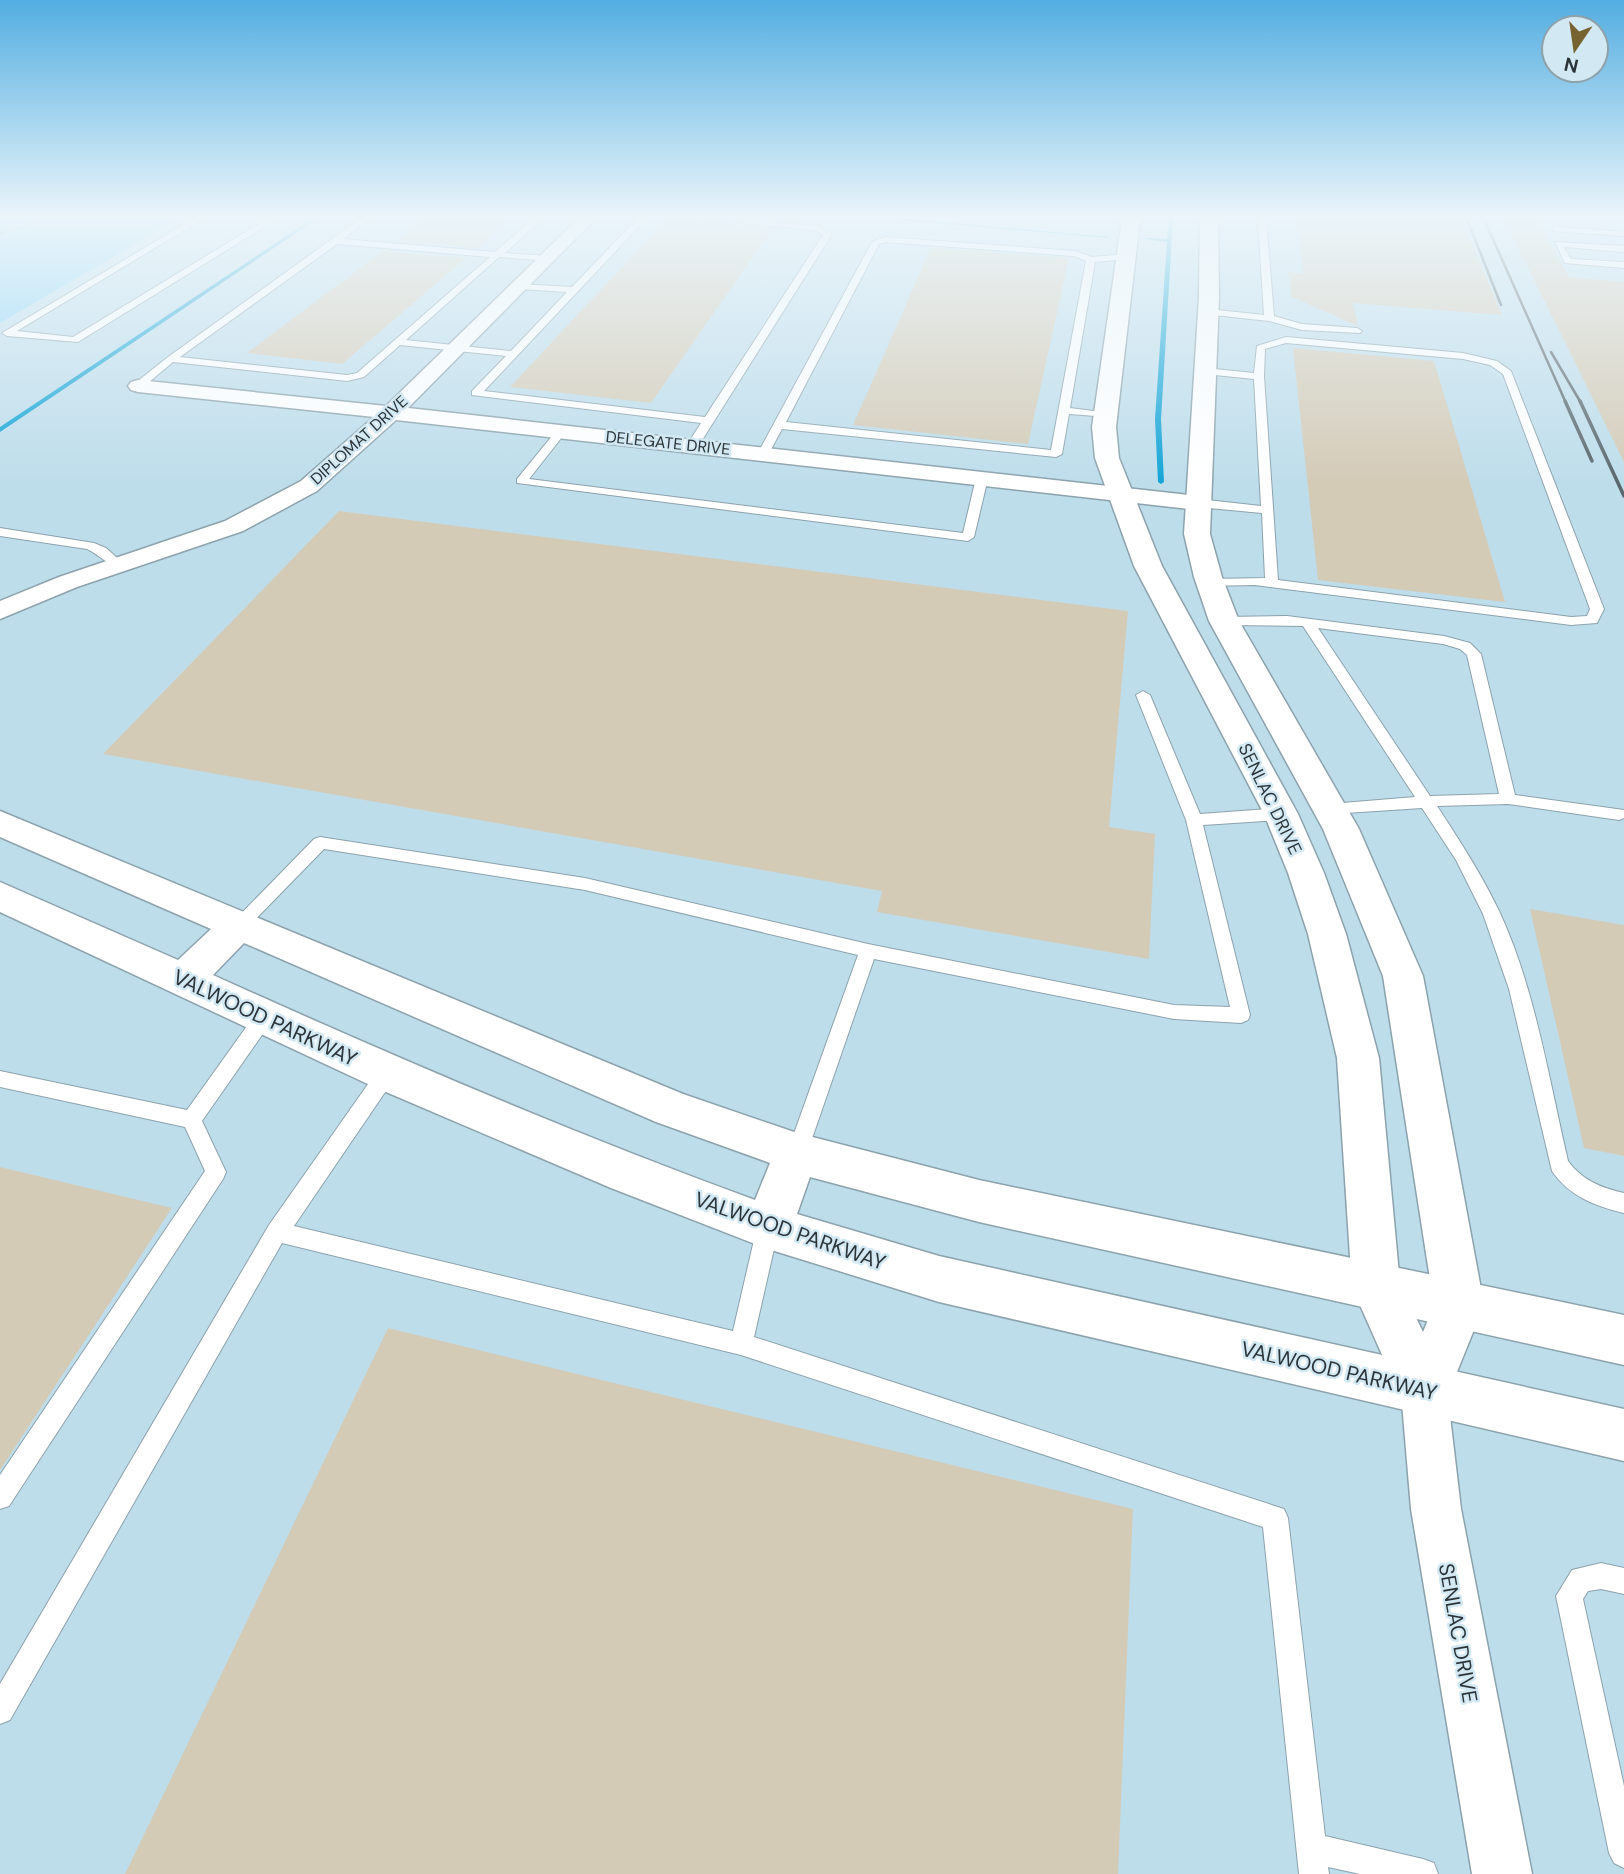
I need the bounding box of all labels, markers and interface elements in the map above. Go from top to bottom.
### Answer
north arrow [1540,14,1610,84]
text: N [1562,51,1581,79]
street label: DIPLOMAT DRIVE [306,391,412,489]
street label: DELEGATE DRIVE [605,426,731,460]
street label: SENLAC DRIVE [1233,739,1307,859]
street label: VALWOOD PARKWAY [168,963,362,1073]
street label: VALWOOD PARKWAY [691,1185,889,1277]
street label: VALWOOD PARKWAY [1238,1335,1440,1407]
street label: SENLAC DRIVE [1432,1561,1484,1705]

